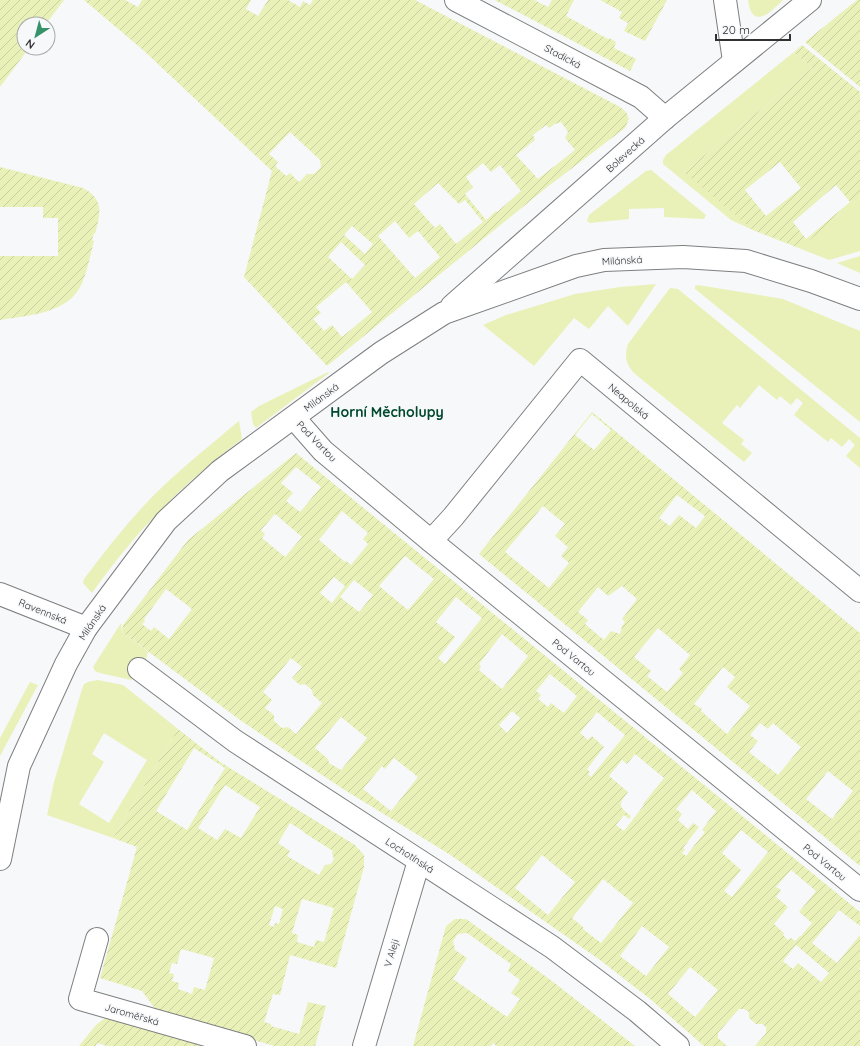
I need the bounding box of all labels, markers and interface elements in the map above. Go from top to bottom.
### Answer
north arrow [16,16,56,56]
scale bar [716,16,790,42]
text: 20 m [722,22,750,37]
text: N [23,36,38,52]
street label: Stadická [542,41,583,72]
street label: Bolevecká [603,134,647,175]
street label: Milánská [601,253,643,268]
street label: Milánská [301,380,342,415]
street label: Neapolská [606,380,652,422]
district label: Horní Měcholupy [330,403,444,421]
street label: Pod Vartou [294,418,339,465]
street label: Ravennská [17,596,69,627]
street label: Milánská [76,602,109,643]
street label: Pod Vartou [549,636,598,679]
street label: Lochotínská [383,835,437,876]
street label: Pod Vartou [800,841,849,884]
street label: V Aleji [381,938,402,969]
street label: Jaroměřská [103,1000,161,1028]

